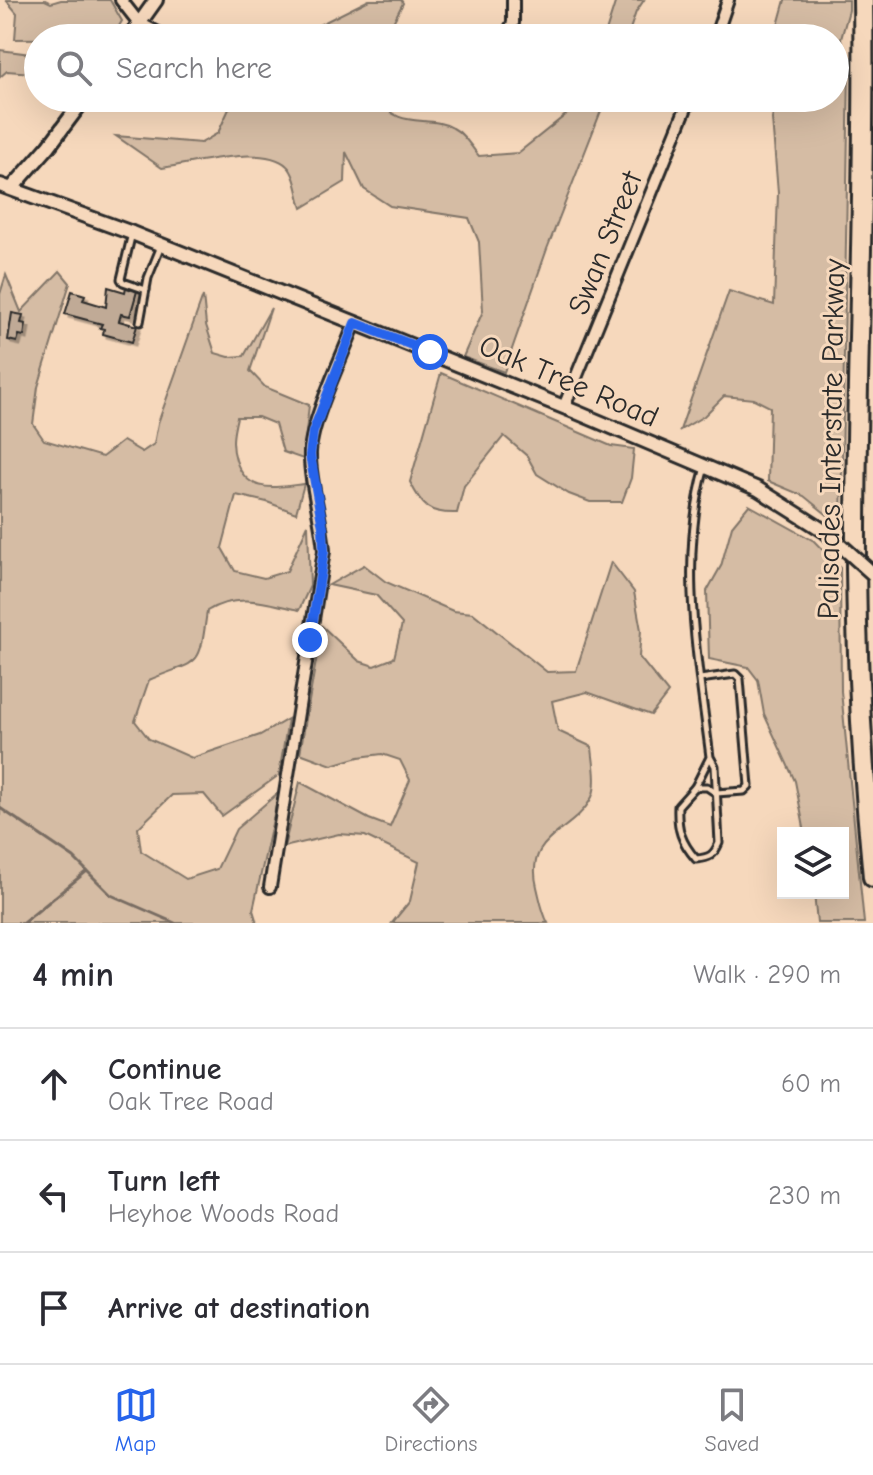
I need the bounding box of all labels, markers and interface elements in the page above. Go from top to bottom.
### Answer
search box [24,24,849,112]
icon: search [52,46,96,90]
text: Search here [116,51,272,86]
street label: Swan Street [561,165,651,320]
street label: Palisades Interstate Parkway [811,258,852,620]
street label: Oak Tree Road [474,328,664,435]
route start [412,334,448,370]
route end [292,622,328,658]
map controls [777,827,849,899]
button: layers [777,827,849,899]
text: 4 min [32,955,114,995]
text: Walk · 290 m [693,960,841,990]
text: Continue [108,1052,222,1087]
icon: ahead [32,1062,76,1106]
text: 60 m [781,1069,841,1099]
text: Oak Tree Road [108,1087,274,1117]
text: Turn left [108,1164,220,1199]
icon: left [32,1174,76,1218]
text: 230 m [768,1181,841,1211]
text: Heyhoe Woods Road [108,1199,339,1229]
icon: arrive [32,1286,76,1330]
text: Arrive at destination [108,1291,370,1326]
tab: Map [114,1383,158,1457]
tab: Directions [385,1383,478,1457]
tab: Saved [705,1383,759,1457]

